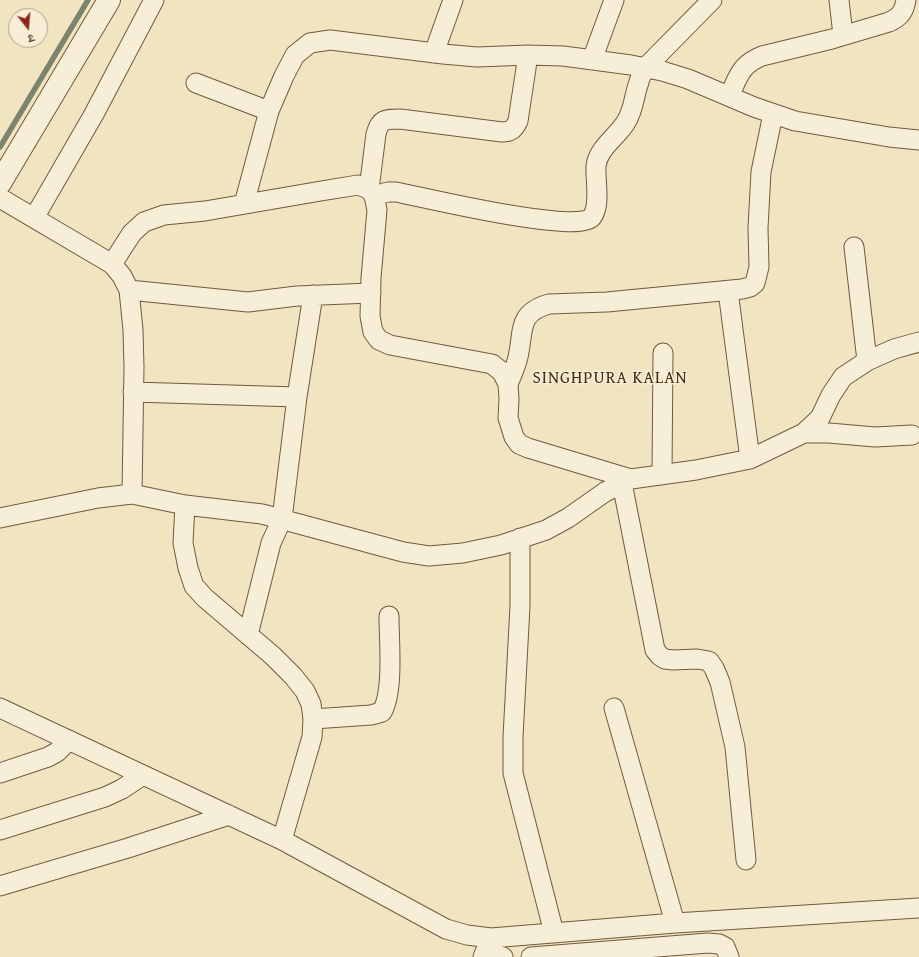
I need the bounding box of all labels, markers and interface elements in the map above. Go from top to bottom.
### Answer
north arrow [8,8,48,48]
text: उ [26,30,36,47]
district label: SINGHPURA KALAN [532,369,688,389]

